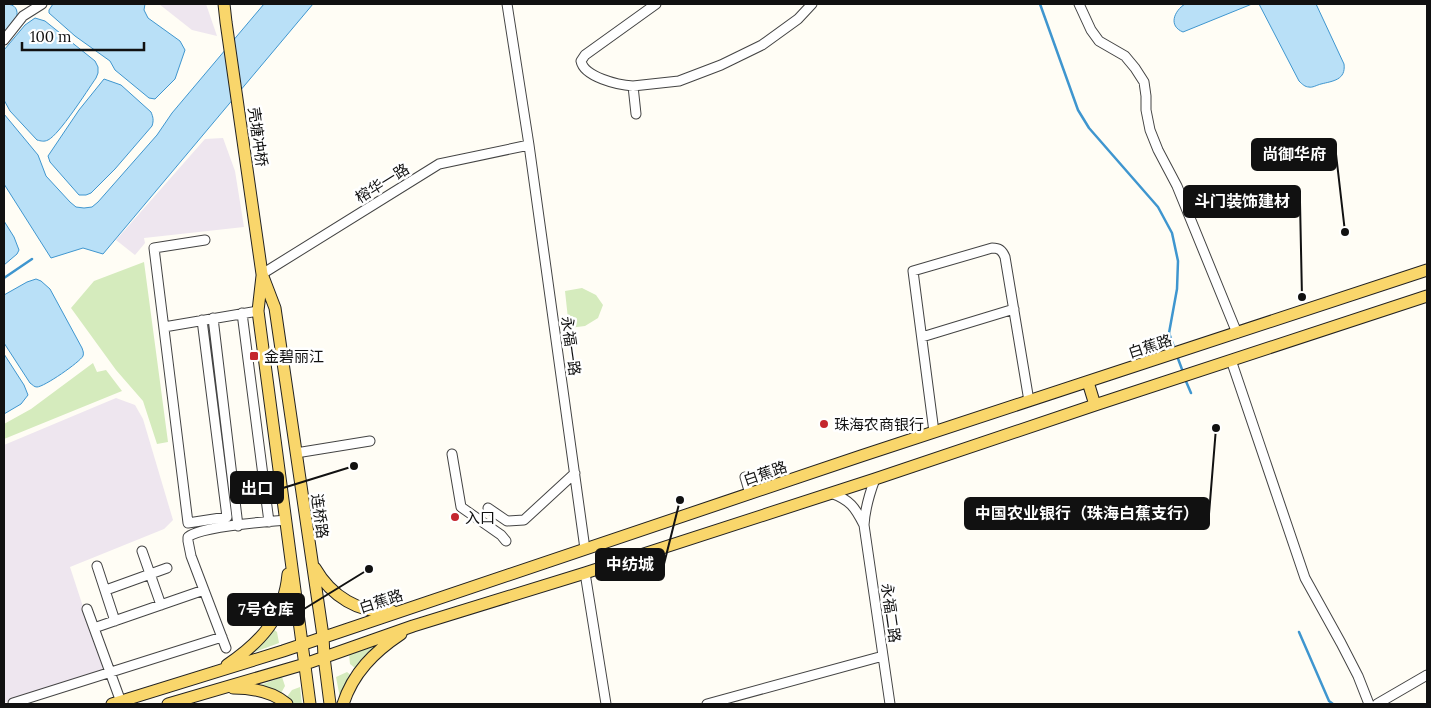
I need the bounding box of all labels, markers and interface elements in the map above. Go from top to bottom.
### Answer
scale bar [22,20,145,52]
text: 100 m [30,27,71,46]
street label: 壳塘冲桥 [244,106,272,168]
callout: 尚御华府 [1252,139,1336,170]
text: 尚御华府 [1262,144,1326,164]
street label: 榕华一路 [352,159,412,207]
callout: 斗门装饰建材 [1184,186,1300,217]
text: 斗门装饰建材 [1194,191,1290,211]
street label: 永福一路 [557,315,585,377]
street label: 白蕉路 [1126,330,1174,362]
place label: 金碧丽江 [264,347,324,366]
marker: 金碧丽江 [248,350,260,362]
place label: 珠海农商银行 [834,415,924,434]
marker: 珠海农商银行 [818,418,830,430]
street label: 白蕉路 [741,457,789,489]
callout: 出口 [231,472,283,503]
text: 出口 [241,478,273,498]
street label: 连桥路 [307,492,333,540]
callout: 中国农业银行（珠海白蕉支行） [965,498,1209,529]
text: 中国农业银行（珠海白蕉支行） [975,503,1199,523]
place label: 入口 [465,508,495,527]
marker: 入口 [449,511,461,523]
callout: 中纺城 [596,549,664,580]
text: 中纺城 [606,554,654,574]
street label: 永福二路 [877,582,905,644]
street label: 白蕉路 [357,585,405,617]
callout: 7号仓库 [228,594,304,625]
text: 7号仓库 [238,599,294,619]

